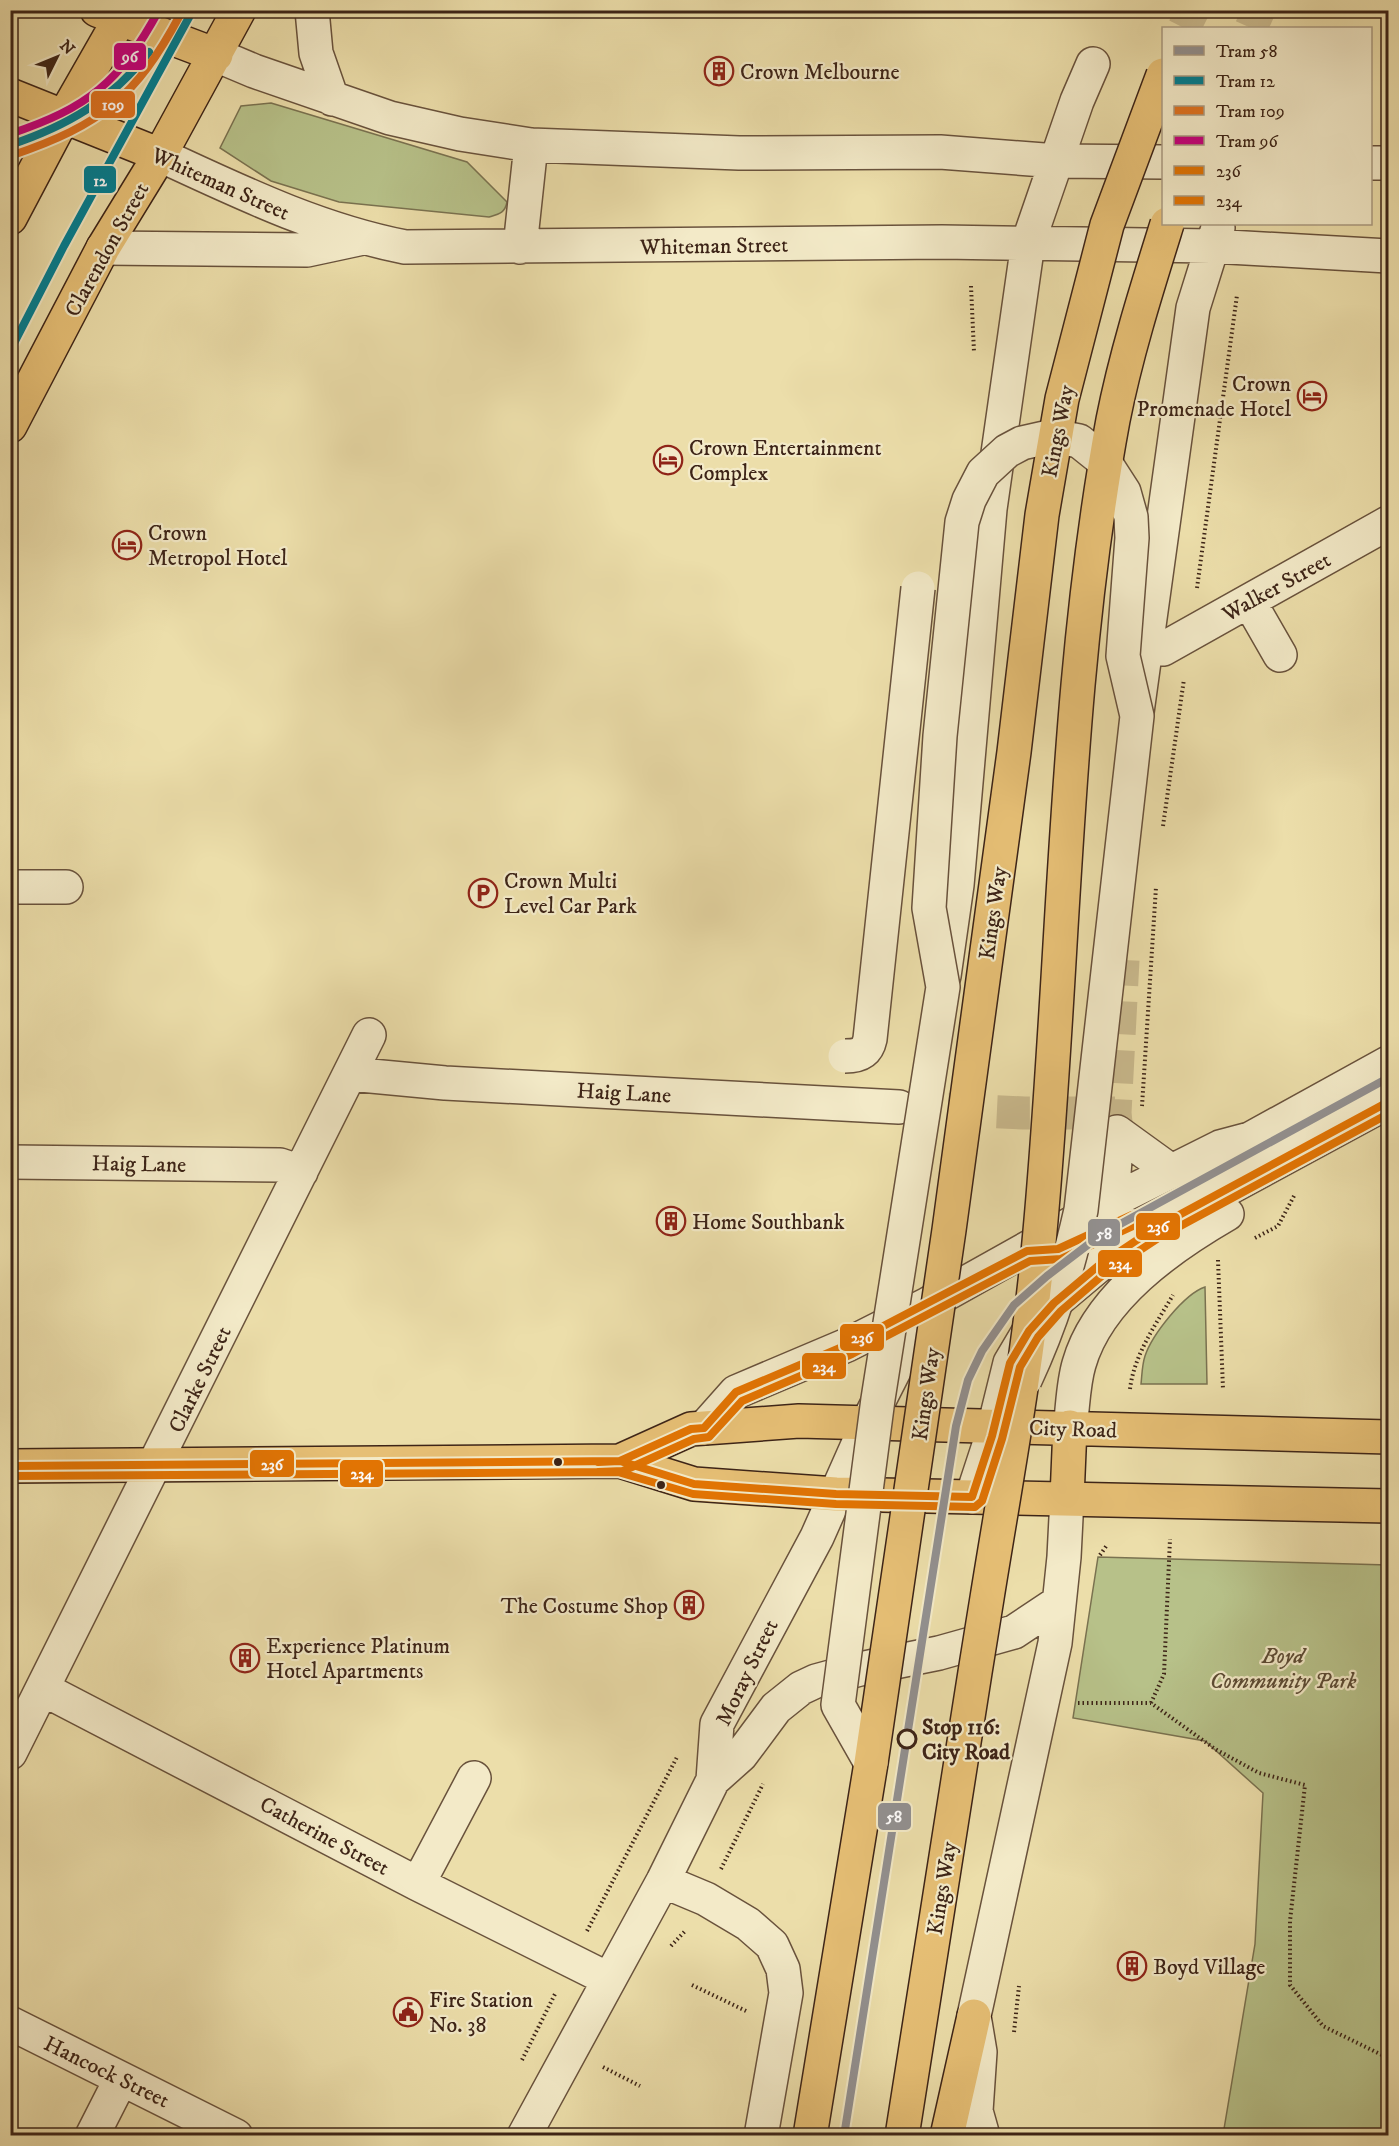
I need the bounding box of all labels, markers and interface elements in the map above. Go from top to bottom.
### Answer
north arrow [27,27,87,87]
legend [1162,27,1372,225]
text: N [55,36,79,59]
text: Tram 58 [1216,41,1277,63]
line badge: 96 [113,42,147,71]
text: 96 [121,47,140,67]
building icon: Crown Melbourne [703,55,735,87]
place label: Crown Melbourne [740,59,900,86]
text: Tram 12 [1216,71,1275,93]
line badge: 109 [90,90,136,119]
text: 109 [102,95,124,115]
text: Tram 109 [1216,101,1285,123]
text: Tram 96 [1216,131,1278,153]
street label: Whiteman Street [146,141,294,227]
text: 236 [1216,161,1242,183]
line badge: 12 [83,165,117,194]
text: 12 [93,171,108,191]
street label: Clarendon Street [59,178,155,322]
text: 234 [1216,191,1243,213]
street label: Whiteman Street [639,232,788,261]
place label: Crown Promenade Hotel [1137,371,1292,423]
hotel icon: Crown Promenade Hotel [1296,380,1328,412]
street label: Kings Way [1036,382,1081,480]
place label: Crown Entertainment Complex [689,435,881,487]
hotel icon: Crown Entertainment Complex [652,444,684,476]
place label: Crown Metropol Hotel [148,520,288,572]
hotel icon: Crown Metropol Hotel [111,529,143,561]
street label: Walker Street [1217,547,1336,629]
street label: Kings Way [974,864,1013,962]
place label: Crown Multi Level Car Park [504,868,637,920]
parking icon: Crown Multi Level Car Park [467,877,499,909]
street label: Haig Lane [576,1078,672,1109]
street label: Haig Lane [91,1150,187,1179]
building icon: Home Southbank [655,1205,687,1237]
place label: Home Southbank [692,1209,845,1236]
line badge: 236 [1135,1212,1181,1241]
text: 236 [1147,1217,1171,1237]
line badge: 58 [1087,1218,1121,1247]
text: 58 [1095,1224,1112,1244]
line badge: 234 [1097,1249,1143,1278]
text: 234 [1108,1254,1132,1274]
street label: Clarke Street [163,1322,238,1437]
line badge: 236 [839,1323,885,1352]
text: 236 [851,1328,875,1348]
street label: Kings Way [907,1345,946,1443]
line badge: 234 [801,1352,847,1380]
text: 234 [812,1357,836,1377]
street label: City Road [1029,1414,1117,1445]
line badge: 236 [249,1449,295,1478]
text: 236 [261,1455,285,1475]
unlabelled marker [552,1456,564,1468]
line badge: 234 [339,1459,384,1488]
text: 234 [350,1464,374,1484]
unlabelled marker [655,1479,667,1491]
building icon: The Costume Shop [673,1589,705,1621]
place label: The Costume Shop [501,1593,668,1620]
street label: Moray Street [710,1615,785,1730]
place label: Experience Platinum Hotel Apartments [266,1633,450,1685]
building icon: Experience Platinum Hotel Apartments [229,1642,261,1674]
park label: Boyd Community Park [1210,1643,1357,1695]
place label: Stop 116: City Road [922,1714,1011,1766]
marker: Stop 116: City Road [897,1729,917,1749]
street label: Catherine Street [255,1791,394,1882]
line badge: 58 [877,1802,912,1831]
text: 58 [885,1807,902,1827]
street label: Kings Way [922,1839,963,1937]
building icon: Boyd Village [1116,1950,1148,1982]
place label: Boyd Village [1153,1954,1265,1981]
place label: Fire Station No. 38 [429,1987,534,2039]
public building icon: Fire Station No. 38 [392,1996,424,2028]
street label: Hancock Street [39,2030,174,2114]

